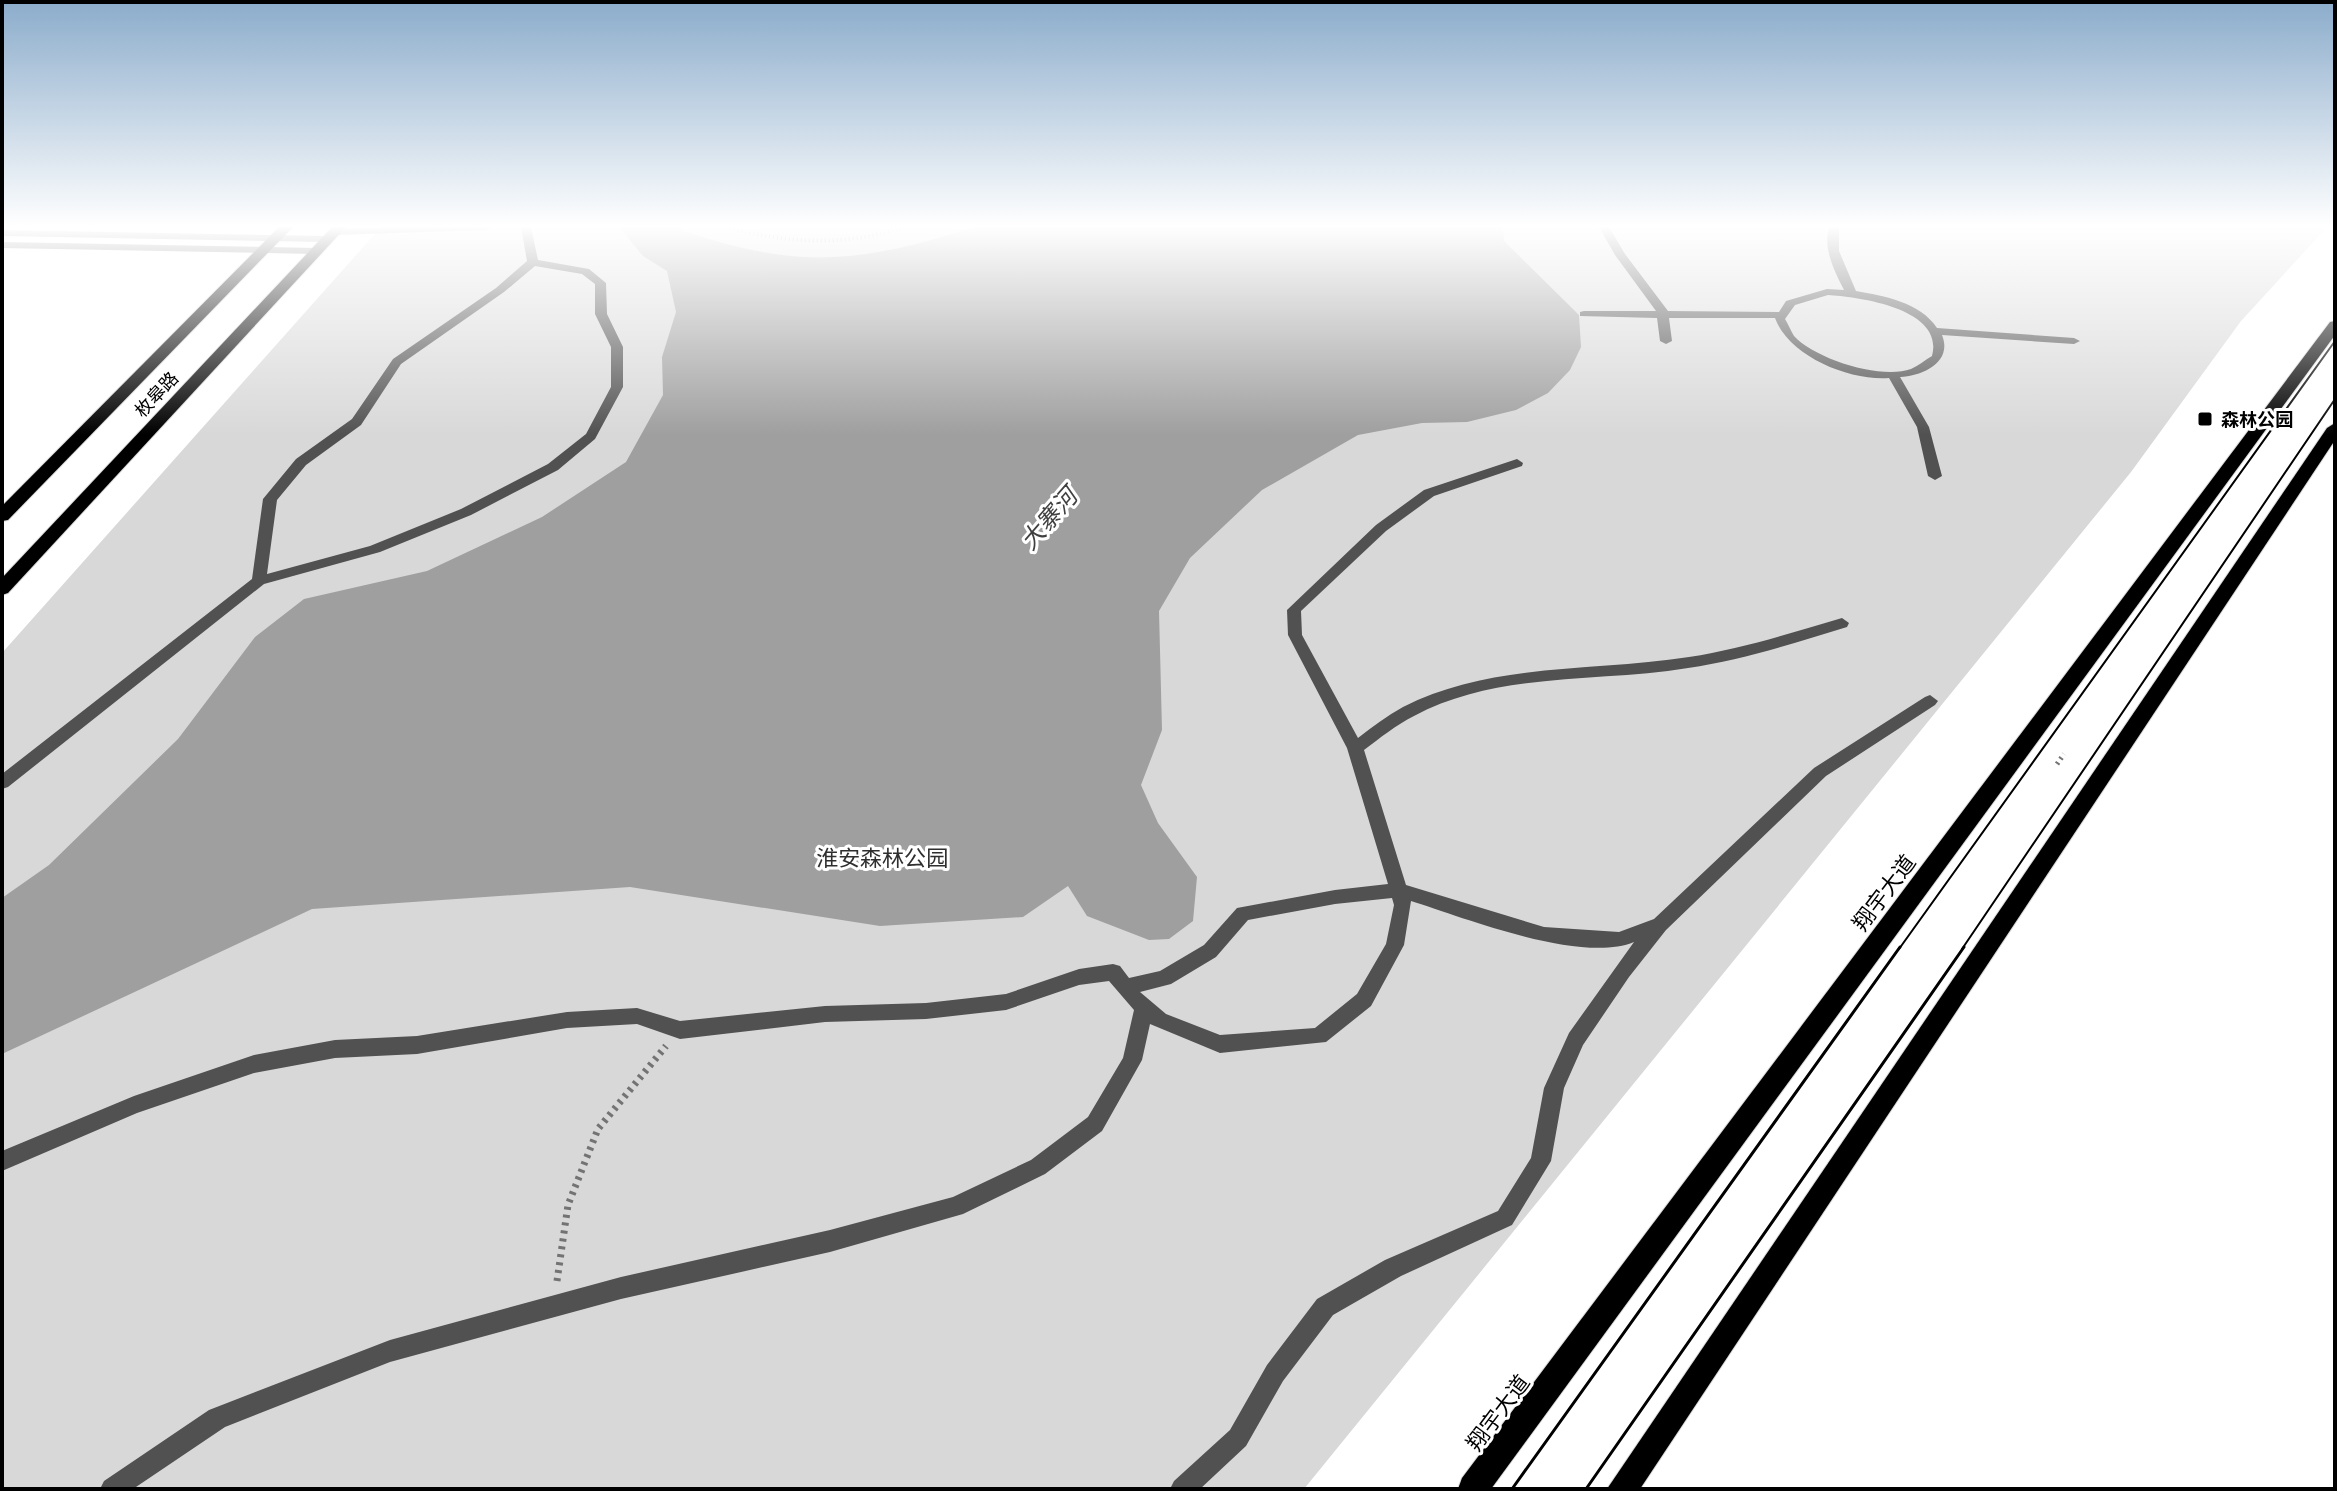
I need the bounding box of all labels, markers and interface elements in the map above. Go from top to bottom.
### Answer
street label: 枚皋路 [129,366,183,422]
place label: 森林公园 [2221,407,2293,431]
marker: 森林公园 [2196,410,2214,428]
water label: 大寨河 [1012,477,1087,556]
park label: 淮安森林公园 [816,842,948,872]
street label: 翔宇大道 [1845,848,1921,936]
street label: 翔宇大道 [1459,1368,1535,1456]

